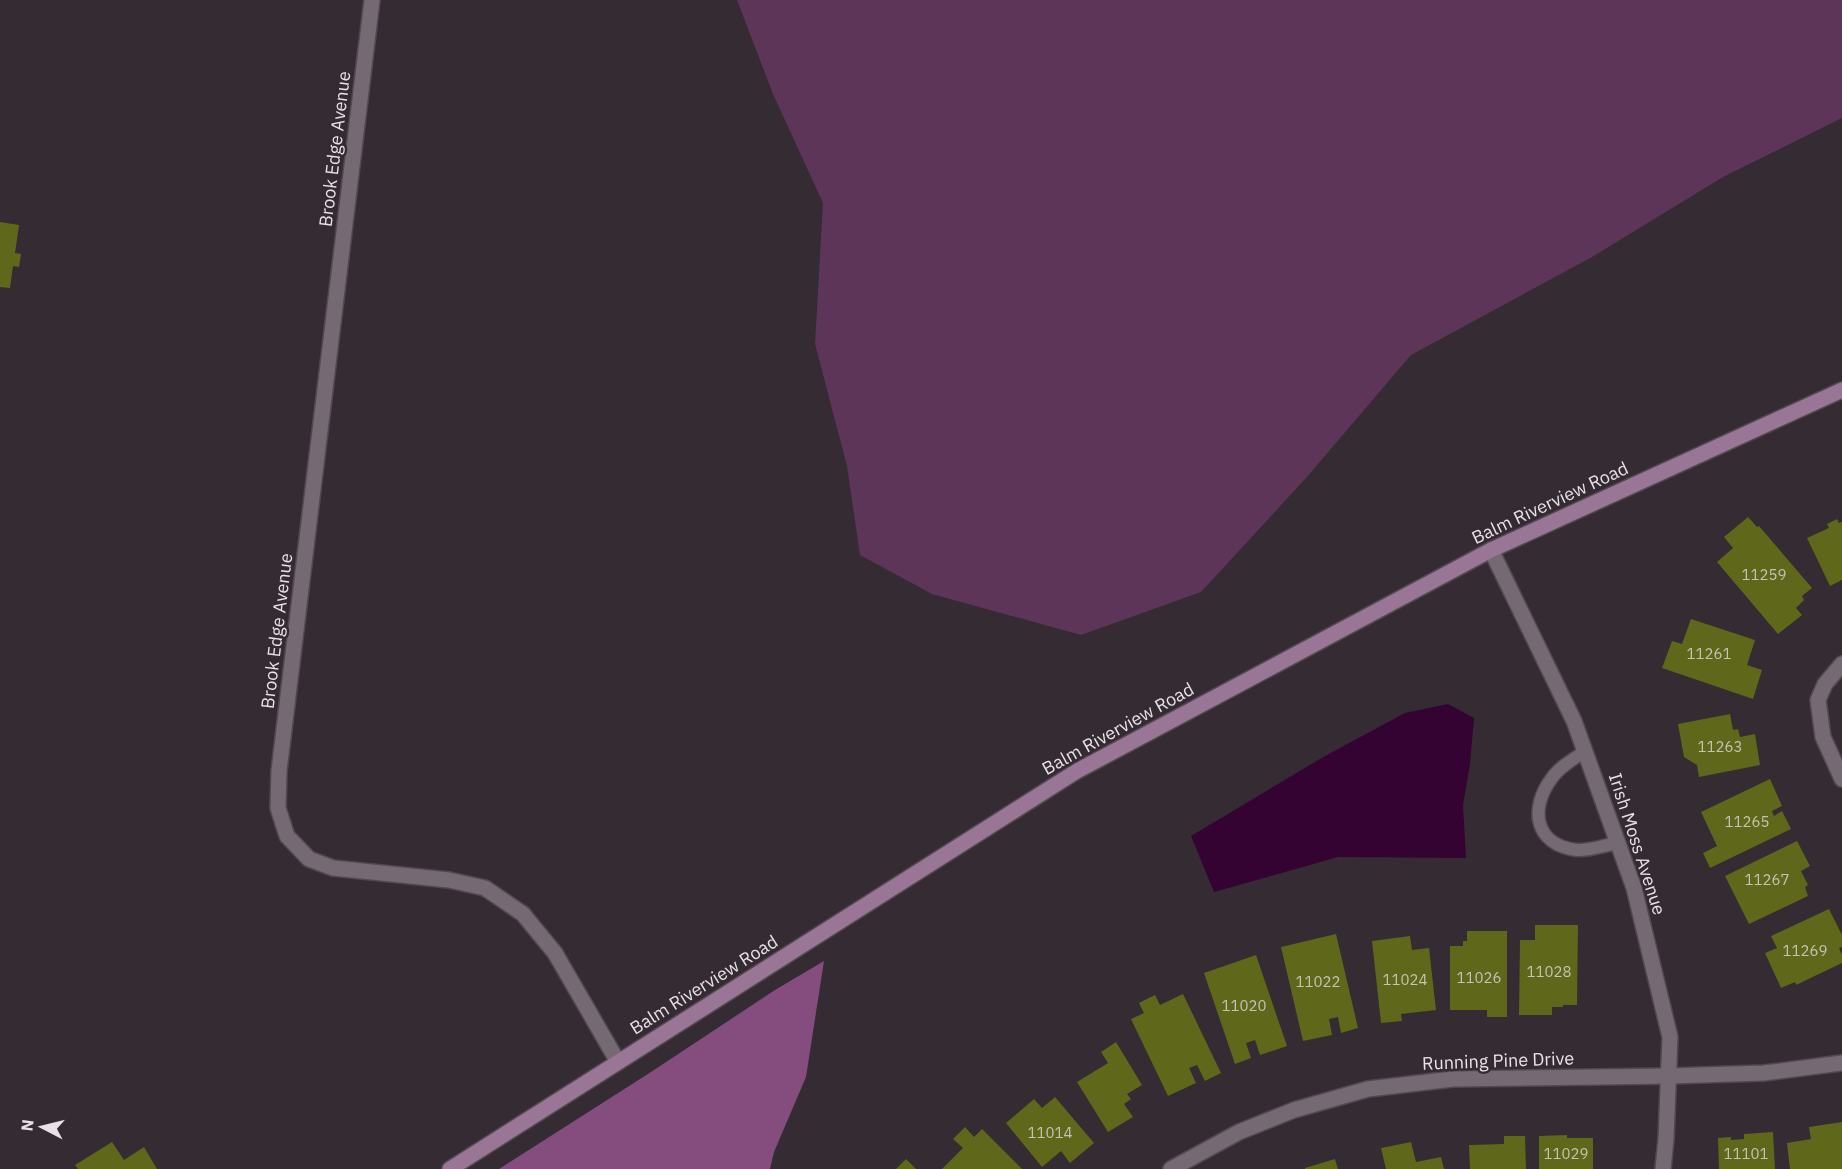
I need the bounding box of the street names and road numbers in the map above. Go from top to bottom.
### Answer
street label: Brook Edge Avenue [314,70,355,228]
street label: Balm Riverview Road [1468,456,1632,549]
street label: Brook Edge Avenue [256,552,297,710]
street label: Balm Riverview Road [1038,677,1198,780]
street label: Irish Moss Avenue [1604,770,1671,918]
street label: Balm Riverview Road [625,930,782,1039]
street label: Running Pine Drive [1422,1046,1575,1075]

